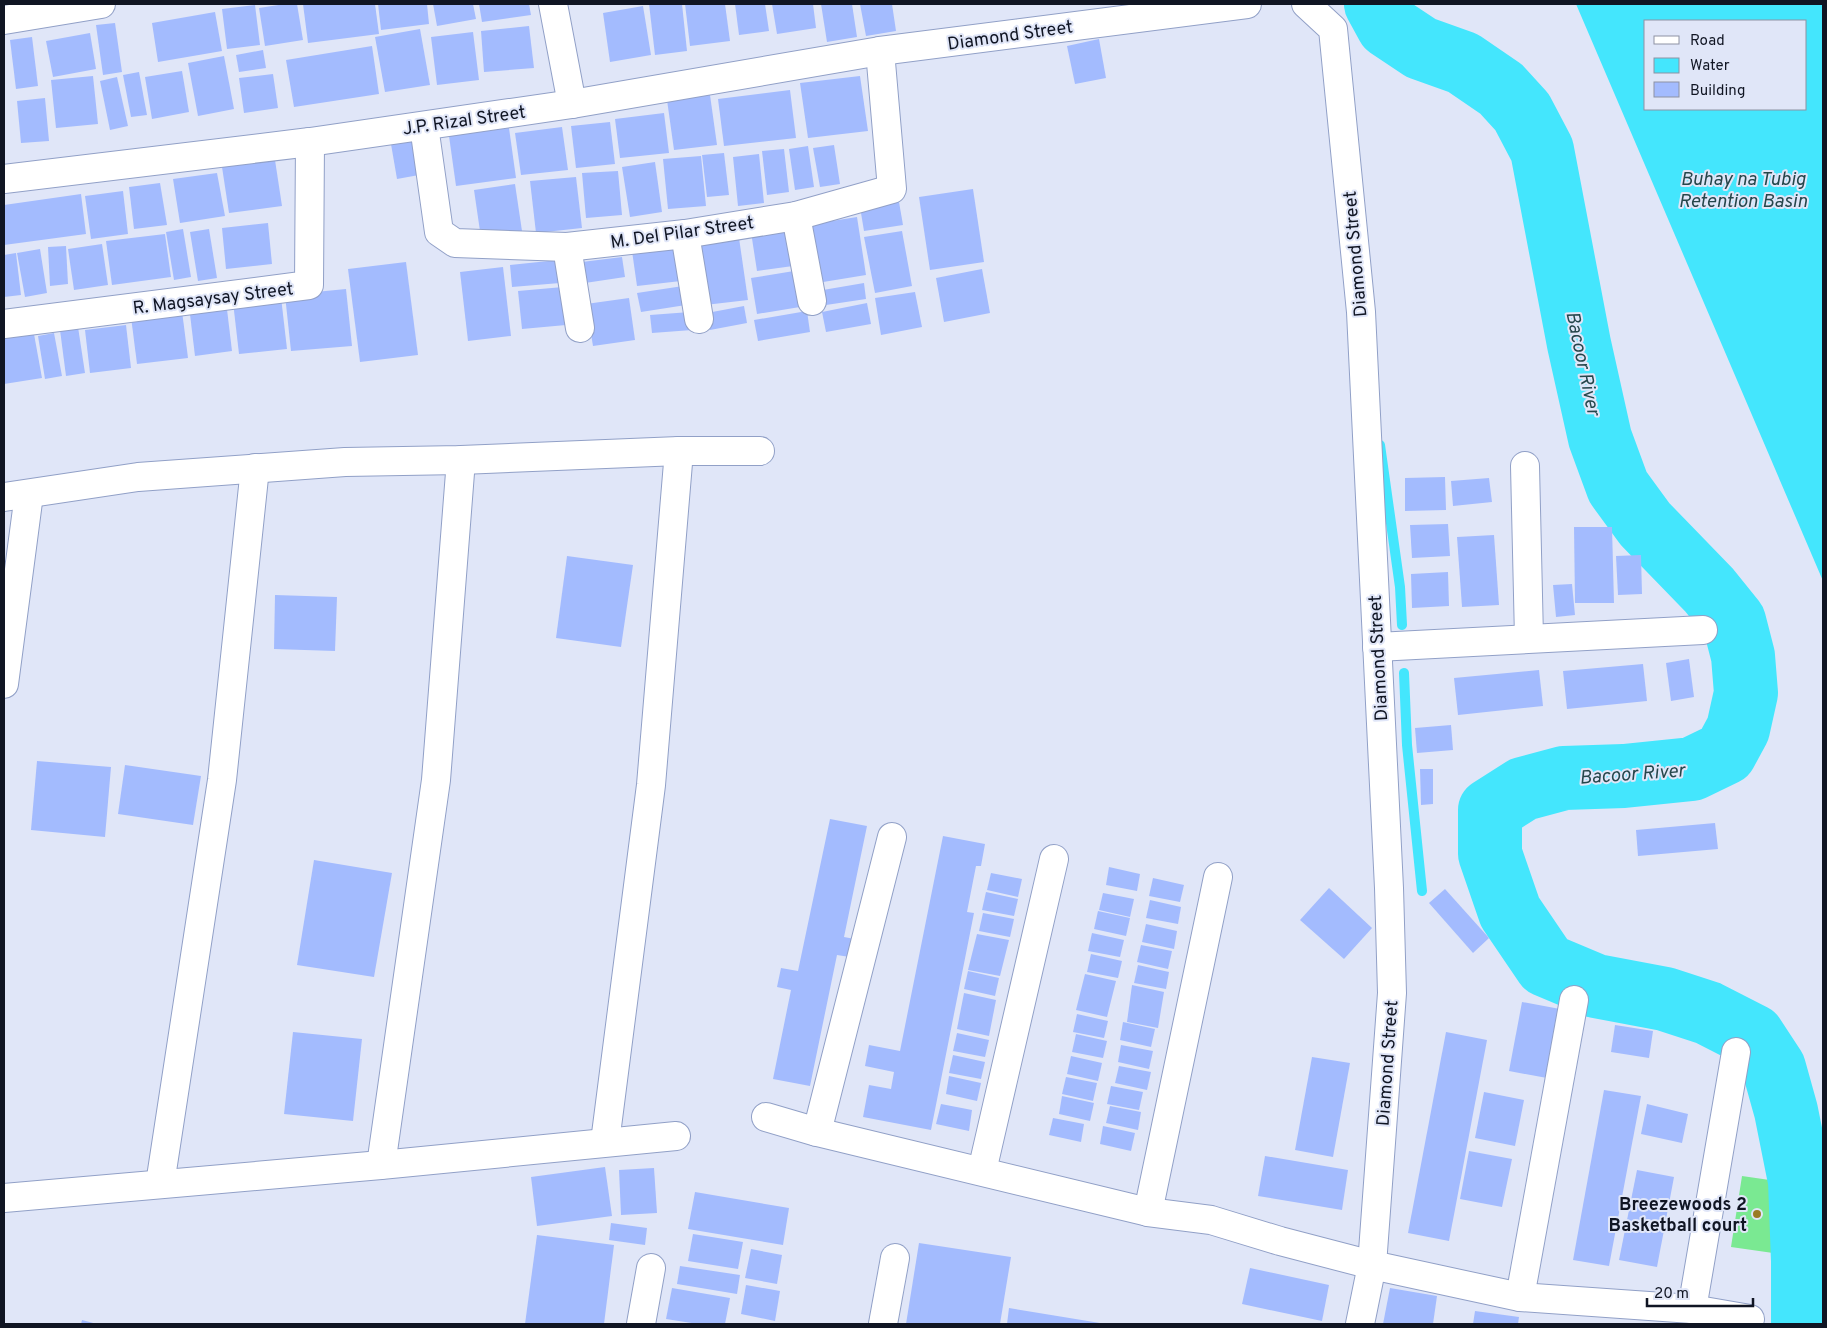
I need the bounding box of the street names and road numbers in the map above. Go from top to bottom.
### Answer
street label: Diamond Street [946,16,1074,57]
street label: J.P. Rizal Street [401,101,527,142]
street label: Diamond Street [1340,190,1373,318]
street label: M. Del Pilar Street [609,212,755,255]
street label: R. Magsaysay Street [132,278,295,321]
street label: Diamond Street [1365,594,1394,722]
street label: Diamond Street [1373,999,1404,1127]

